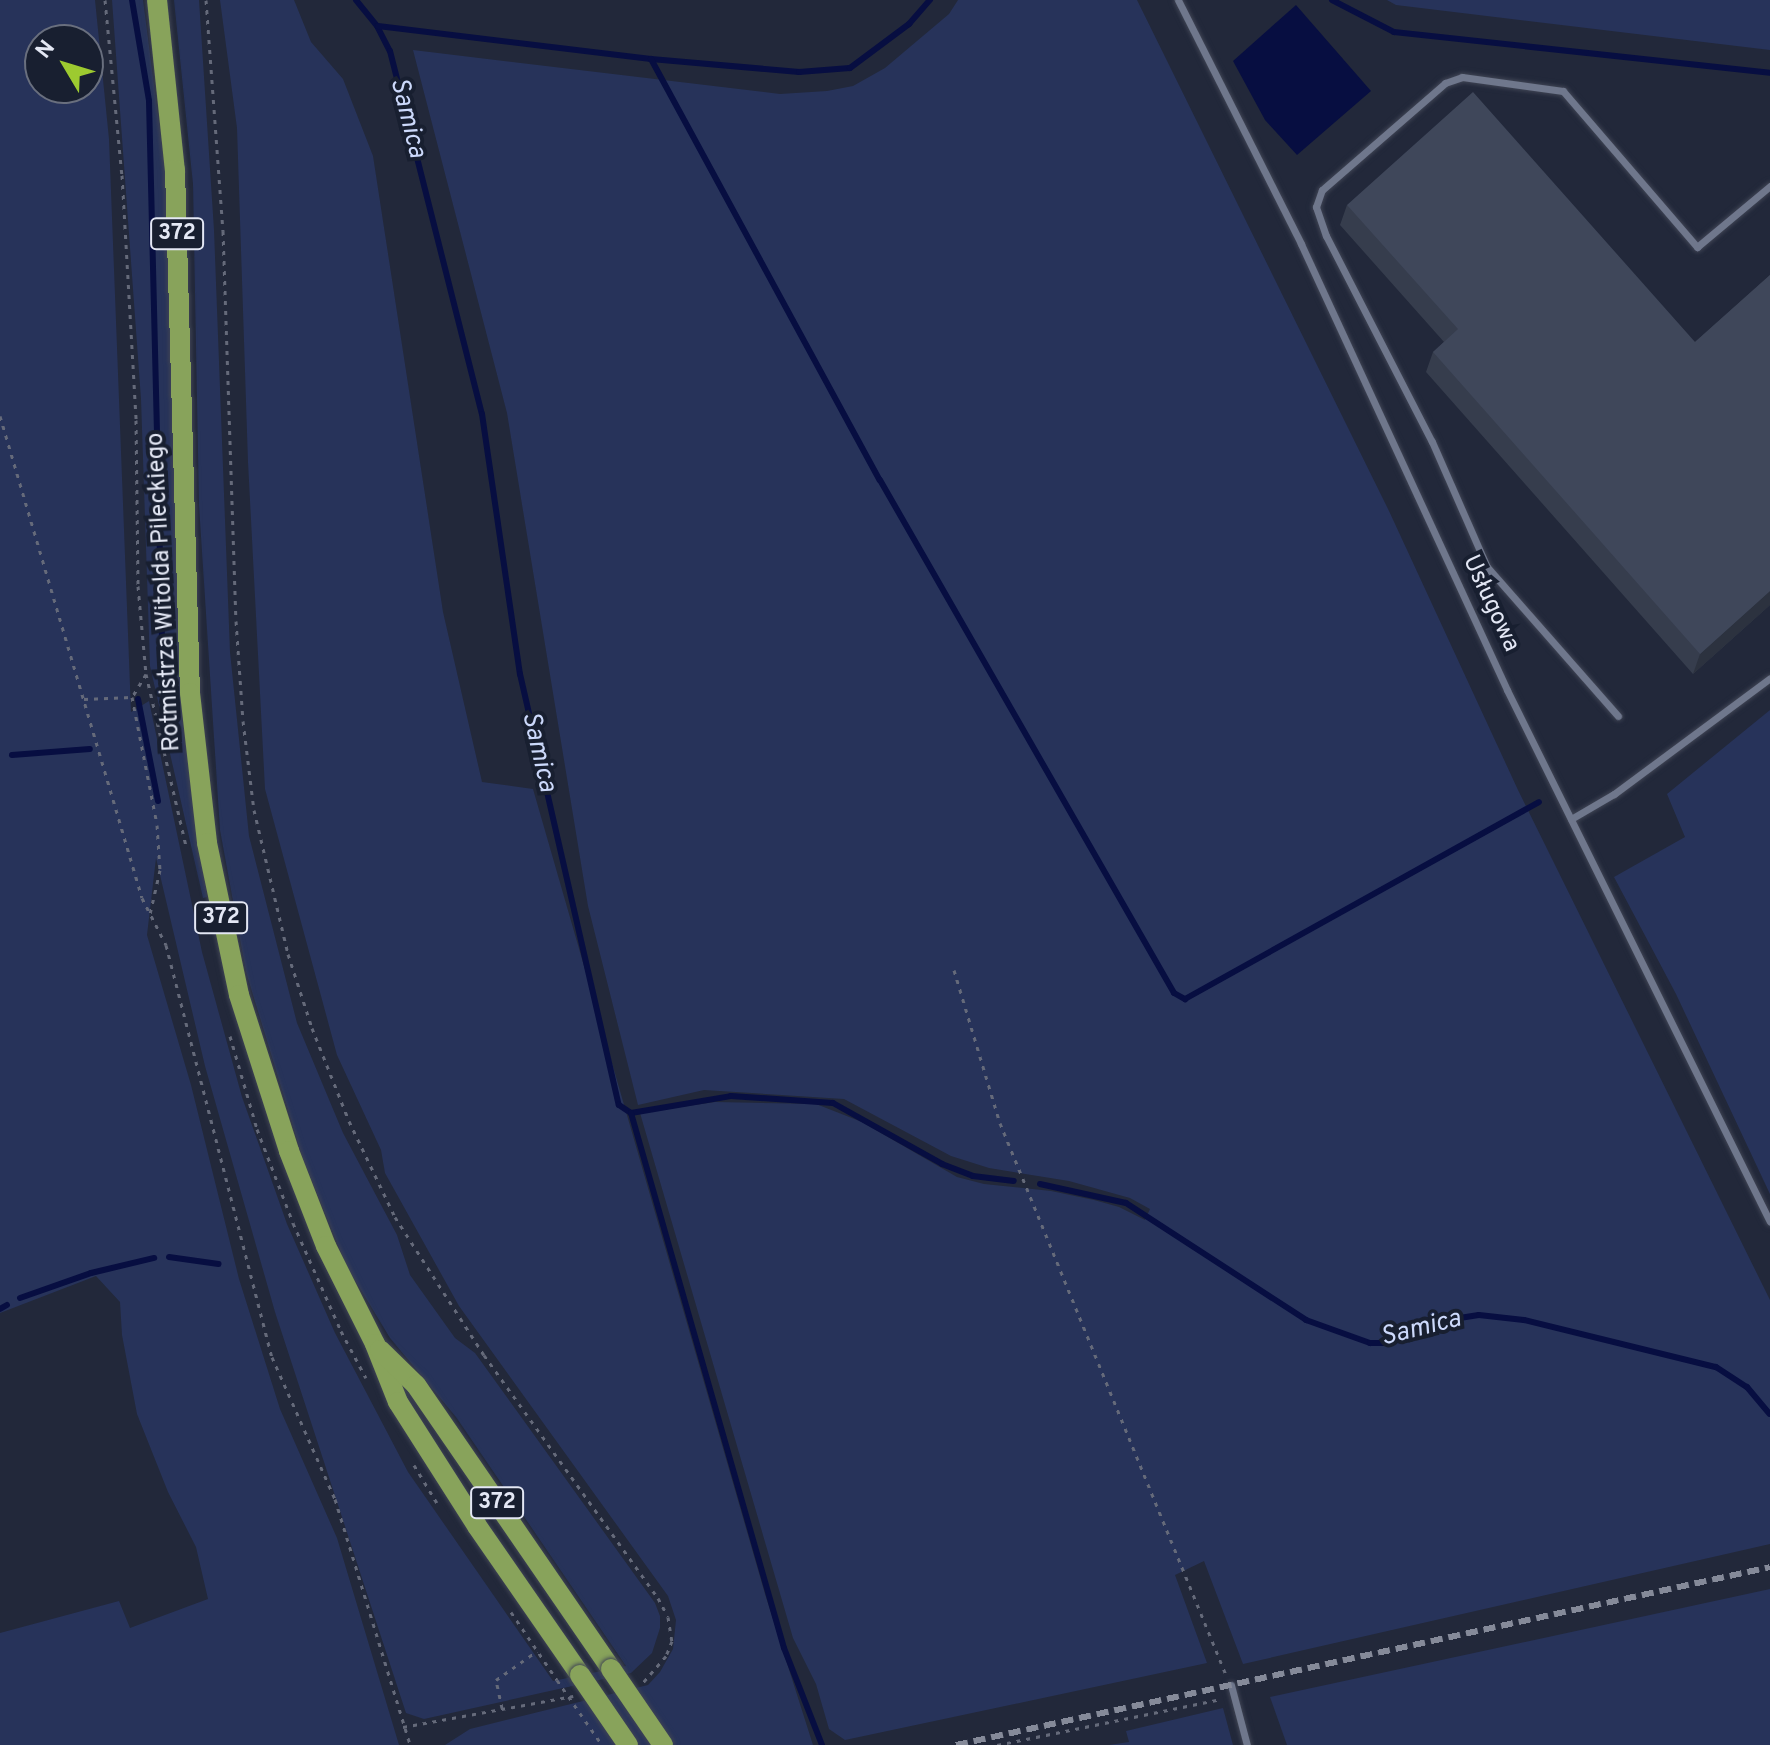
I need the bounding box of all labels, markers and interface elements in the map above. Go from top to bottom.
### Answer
north arrow [24,24,104,104]
text: N [31,36,62,65]
water label: Samica [382,75,432,161]
road number: 372 [149,216,205,252]
street label: Rotmistrza Witolda Pileckiego [142,431,188,753]
street label: Usługowa [1455,551,1525,657]
water label: Samica [514,709,562,795]
road number: 372 [193,900,249,936]
water label: Samica [1378,1304,1464,1354]
road number: 372 [469,1485,525,1521]

